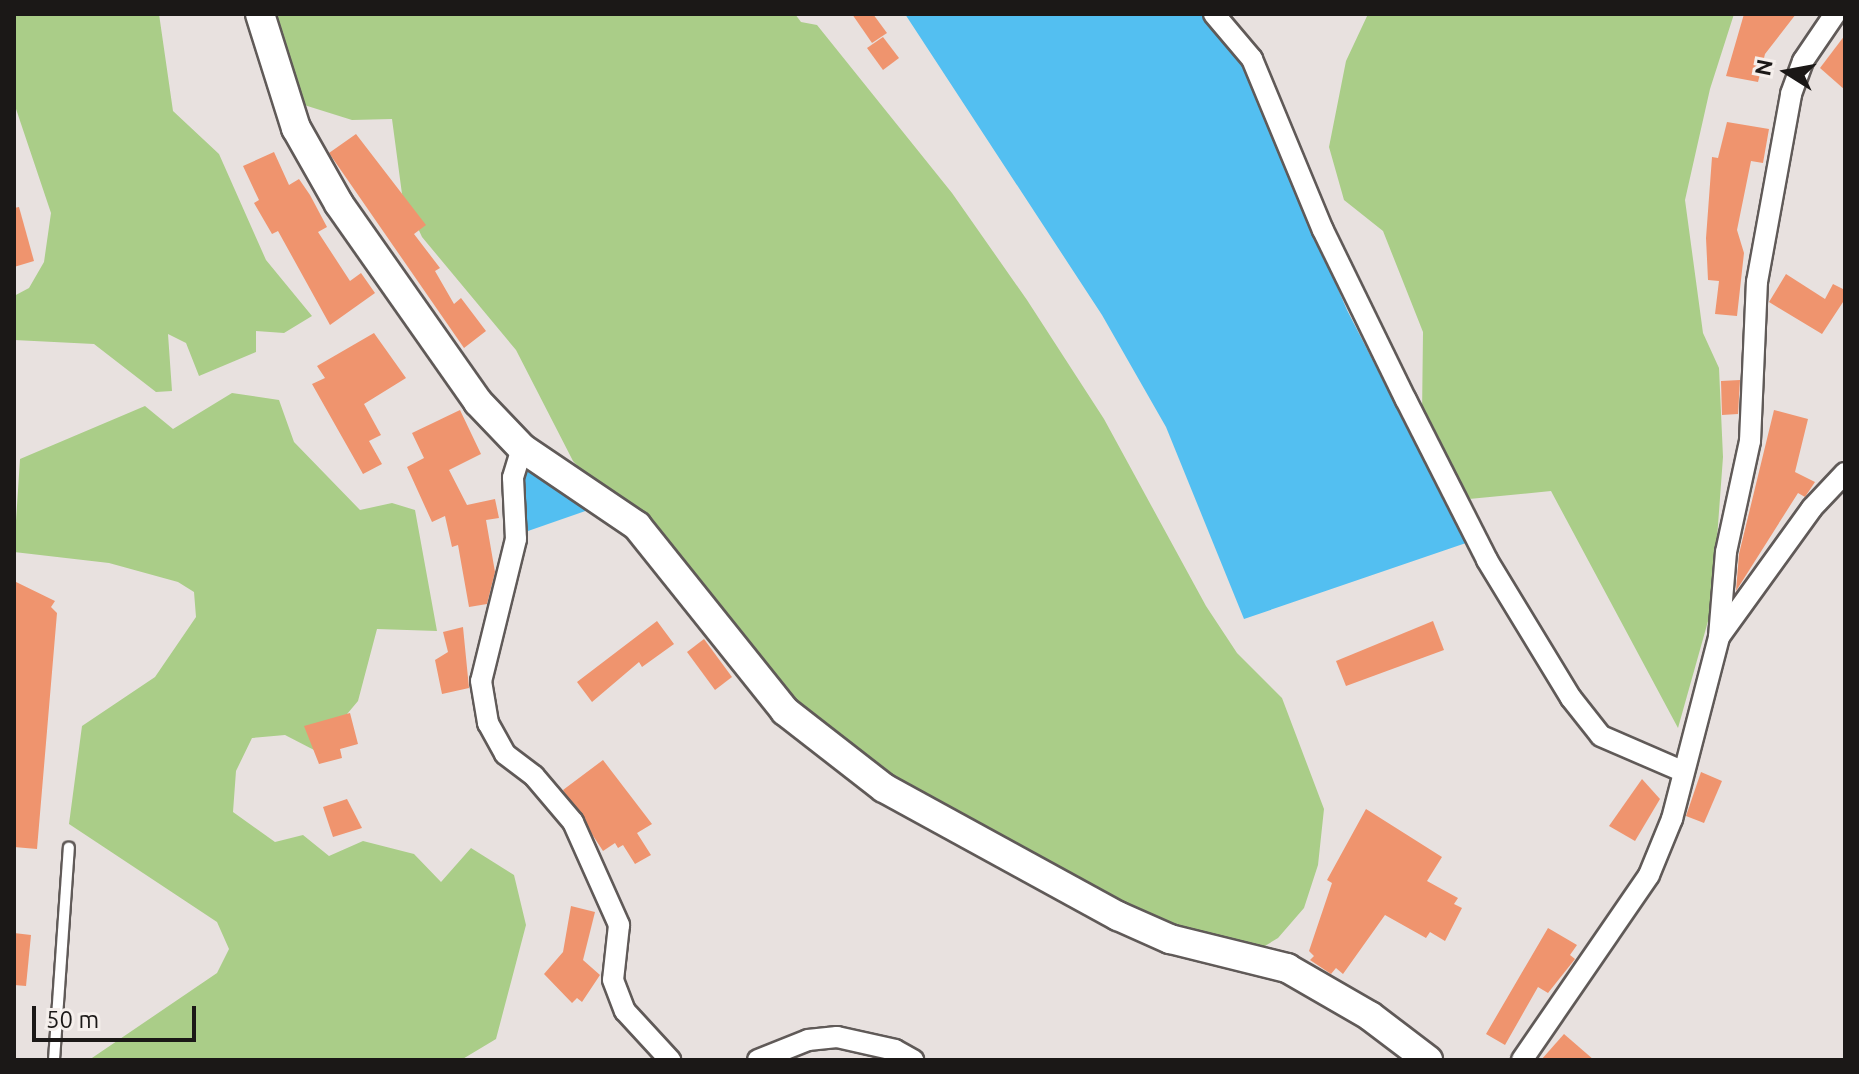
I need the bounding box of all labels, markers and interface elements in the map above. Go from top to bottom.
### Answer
north arrow [1747,32,1827,112]
text: N [1749,57,1777,78]
scale bar [36,990,200,1040]
text: 50 m [46,1006,99,1033]

